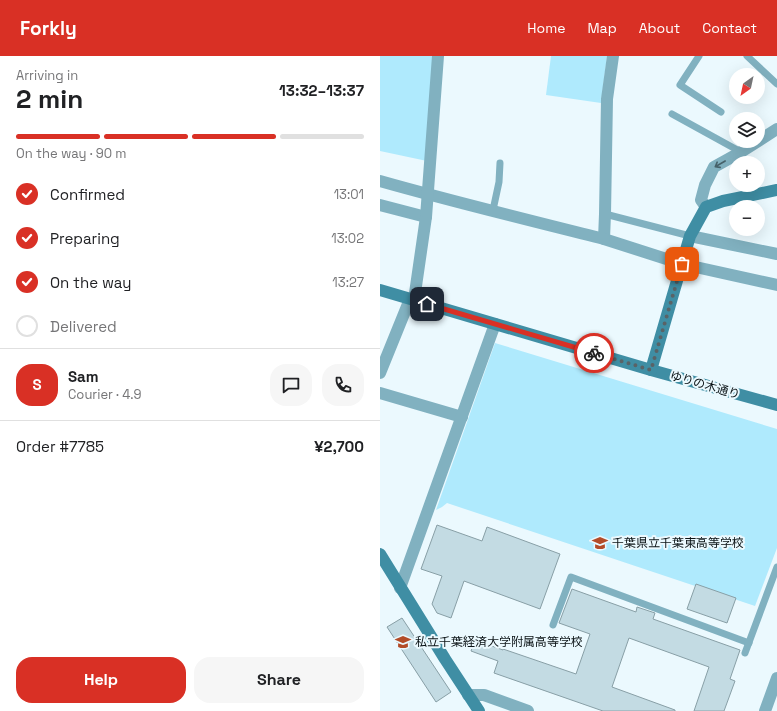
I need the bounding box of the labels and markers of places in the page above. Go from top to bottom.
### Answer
pin [665,247,699,281]
pin [410,287,444,321]
school or university icon: 千葉県立千葉東高等学校 [591,534,609,552]
place label: 千葉県立千葉東高等学校 [612,535,744,551]
school or university icon: 私立千葉経済大学附属高等学校 [394,633,412,651]
place label: 私立千葉経済大学附属高等学校 [415,634,583,650]

